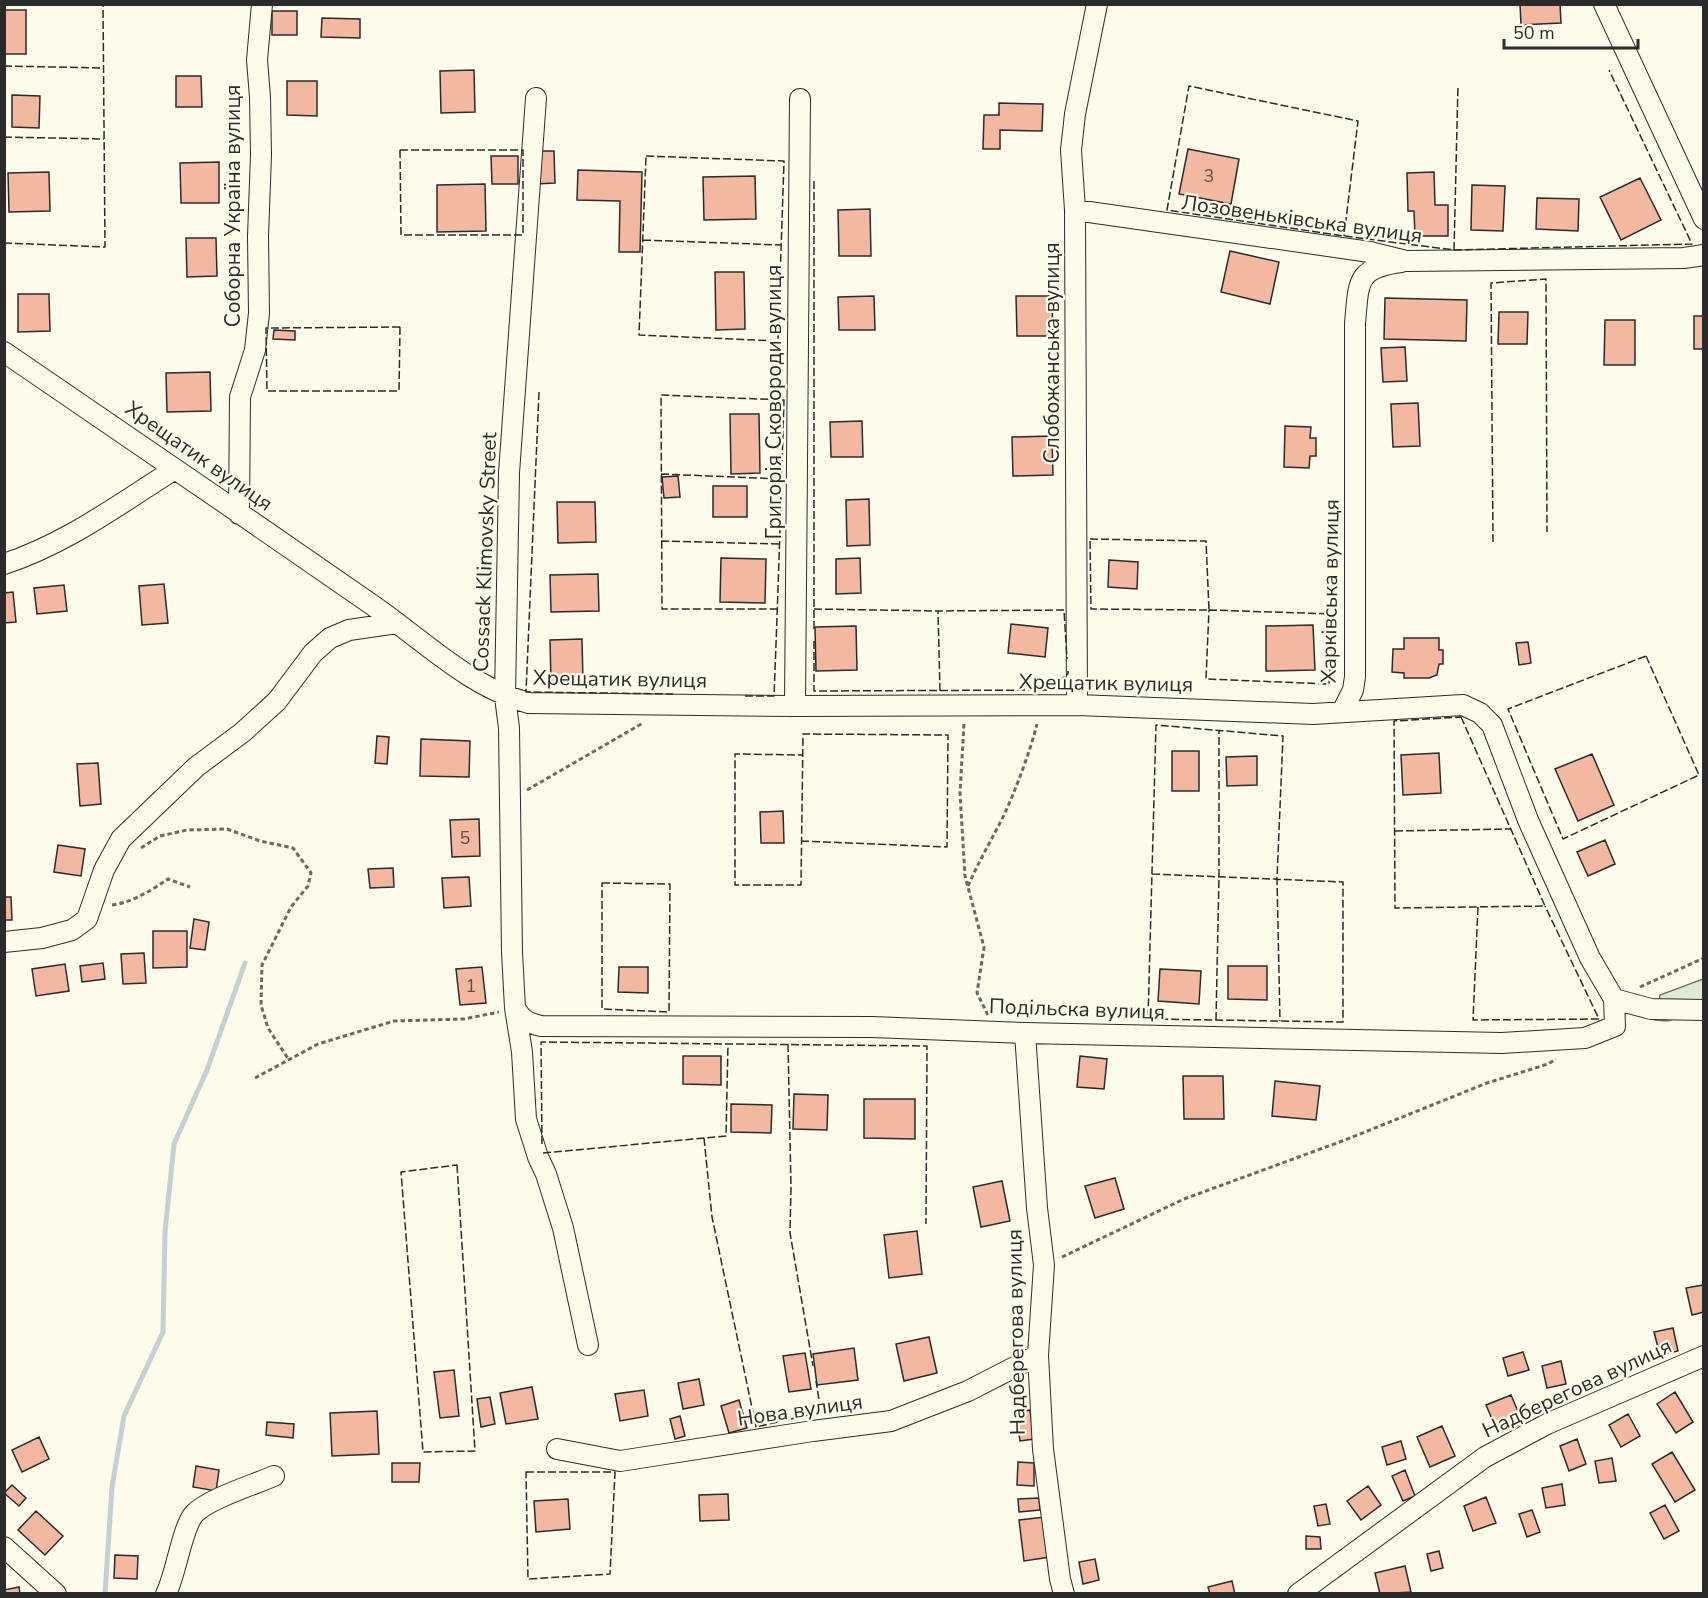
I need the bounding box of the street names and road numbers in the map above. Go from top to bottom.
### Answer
street label: Соборна Україна вулиця [219,85,247,327]
street label: Лозовеньківська вулиця [1180,188,1424,250]
street label: Слобожанська вулиця [1038,242,1066,464]
street label: Григорія Сковороди вулиця [760,265,788,539]
street label: Хрещатик вулиця [120,395,278,517]
street label: Cossack Klimovsky Street [467,431,503,672]
street label: Харківська вулиця [1314,499,1346,683]
street label: Хрещатик вулиця [533,663,707,695]
street label: Хрещатик вулиця [1019,667,1193,699]
street label: Подільска вулиця [988,992,1166,1026]
street label: Надберегова вулиця [1000,1229,1032,1435]
street label: Надберегова вулиця [1478,1332,1676,1444]
street label: Нова вулиця [736,1387,864,1433]

